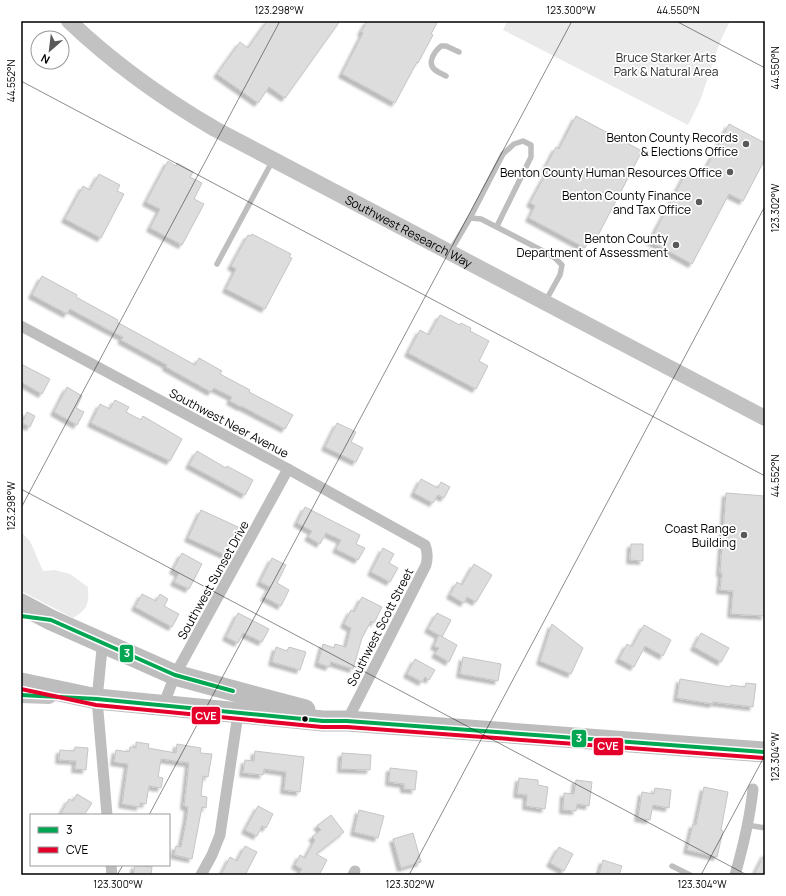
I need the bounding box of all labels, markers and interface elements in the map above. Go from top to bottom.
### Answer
text: 123.298°W [254,3,304,17]
text: 123.300°W [546,3,596,17]
text: 44.550°N [656,3,700,17]
north arrow [30,30,70,70]
text: 44.550°N [768,46,782,90]
park label: Bruce Starker Arts Park & Natural Area [614,49,718,80]
text: N [38,51,52,68]
text: 44.552°N [4,60,18,102]
place label: Benton County Records & Elections Office [606,129,738,160]
marker: Benton County Records & Elections Office [741,139,751,149]
place label: Benton County Human Resources Office [500,164,722,181]
marker: Benton County Human Resources Office [725,167,735,177]
text: 123.302°W [768,183,782,232]
place label: Benton County Finance and Tax Office [562,187,691,218]
street label: Southwest Research Way [342,190,476,272]
marker: Benton County Finance and Tax Office [694,197,704,207]
place label: Benton County Department of Assessment [516,230,669,261]
marker: Benton County Department of Assessment [671,240,681,250]
street label: Southwest Neer Avenue [166,384,292,462]
text: 44.552°N [768,455,782,497]
text: 123.298°W [4,481,18,531]
street label: Southwest Sunset Drive [173,518,253,642]
place label: Coast Range Building [665,520,736,551]
marker: Coast Range Building [739,530,749,540]
street label: Southwest Scott Street [343,565,417,689]
line badge: 3 [119,644,134,663]
text: 3 [124,645,130,660]
line badge: CVE [191,706,221,725]
text: CVE [195,708,217,723]
unlabelled marker [300,714,310,724]
line badge: 3 [571,729,587,748]
text: 3 [576,730,582,745]
text: 123.304°W [768,732,782,782]
line badge: CVE [593,737,624,756]
text: CVE [597,738,619,753]
legend [30,814,170,866]
text: 3 [66,821,73,838]
text: CVE [66,841,89,858]
text: 123.300°W [93,877,143,891]
text: 123.302°W [386,877,435,891]
text: 123.304°W [677,877,727,891]

